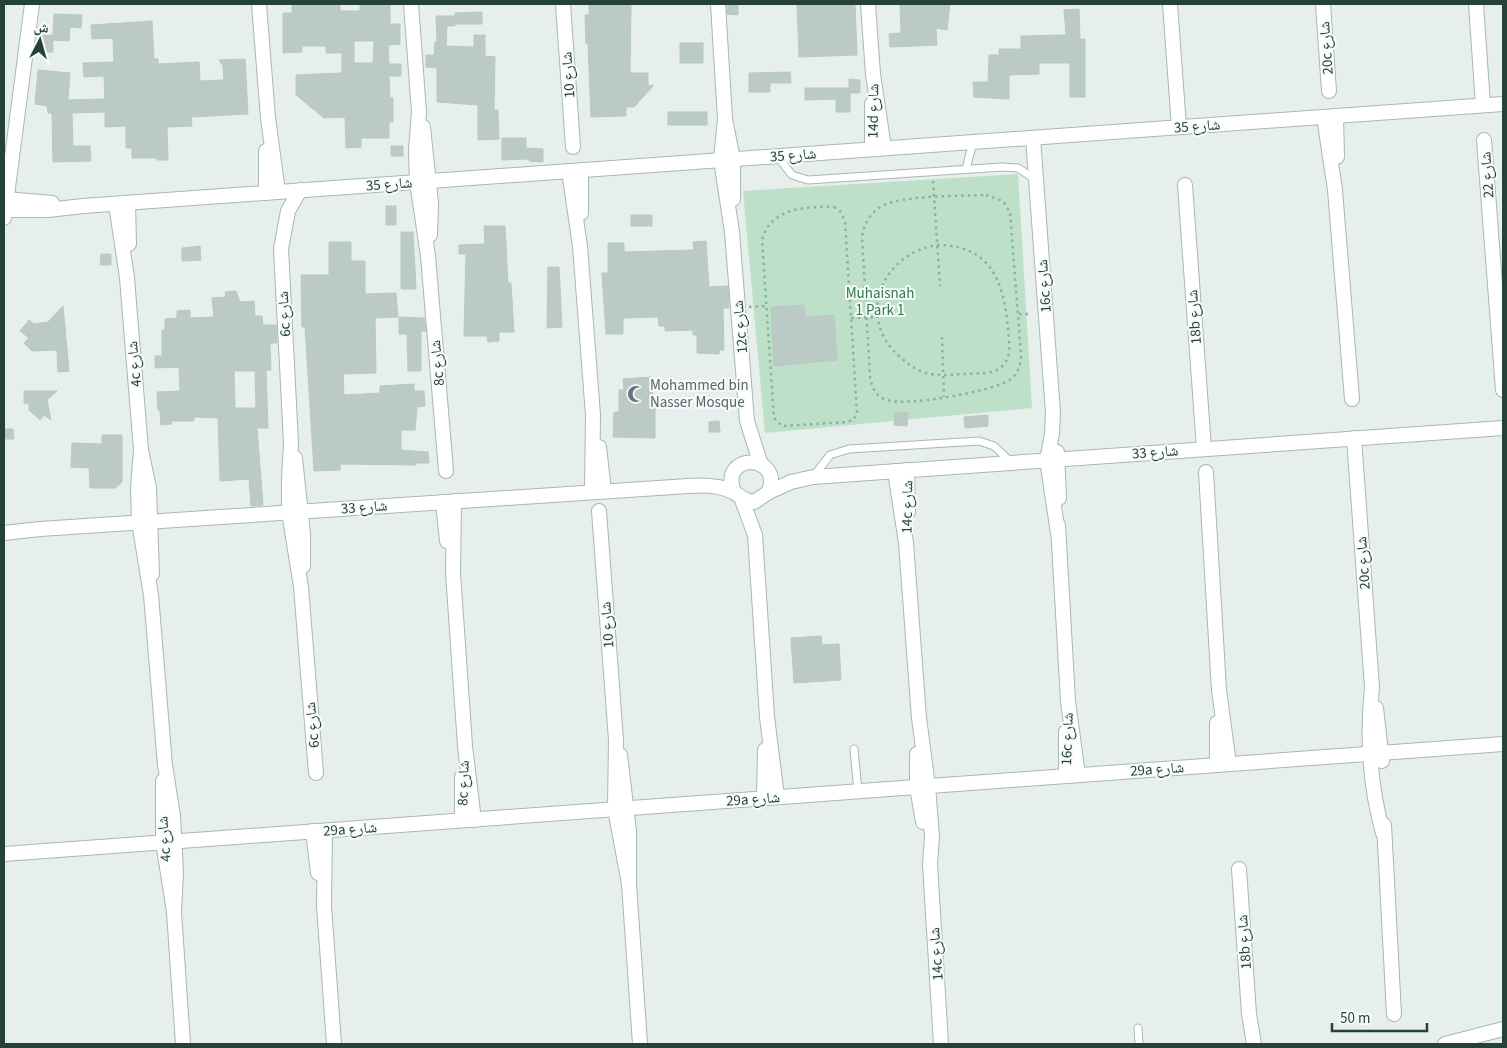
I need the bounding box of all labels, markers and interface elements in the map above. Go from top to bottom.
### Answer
north arrow [15,15,65,65]
text: ش [33,17,50,39]
street label: 20c شارع [1314,21,1339,75]
street label: شارع 10 [556,51,581,99]
street label: 14d شارع [863,83,884,139]
street label: شارع 35 [1173,114,1221,139]
street label: شارع 35 [769,143,817,168]
street label: شارع 22 [1475,151,1500,199]
street label: شارع 35 [365,172,413,197]
street label: 16c شارع [1032,259,1057,313]
park label: Muhaisnah 1 Park 1 [846,283,914,321]
street label: 18b شارع [1182,289,1207,345]
street label: 6c شارع [273,290,296,337]
street label: 12c شارع [728,299,753,354]
street label: 8c شارع [425,339,450,387]
street label: 4c شارع [122,340,147,388]
place label: Mohammed bin Nasser Mosque [650,375,749,413]
mosque icon: Mohammed bin Nasser Mosque [626,384,646,404]
street label: شارع 33 [1131,440,1179,465]
street label: 14c شارع [897,480,918,534]
street label: شارع 33 [340,495,388,520]
street label: 20c شارع [1351,536,1376,590]
street label: شارع 10 [595,601,620,649]
street label: 6c شارع [300,701,325,749]
street label: 16c شارع [1056,712,1079,766]
street label: 29a شارع [1129,757,1185,782]
street label: 8c شارع [452,760,475,806]
street label: 29a شارع [725,787,781,812]
street label: 4c شارع [152,815,177,863]
street label: 29a شارع [322,817,378,842]
street label: 18b شارع [1232,914,1257,970]
street label: 14c شارع [924,927,949,981]
scale bar [1332,1000,1427,1032]
text: 50 m [1340,1008,1370,1029]

